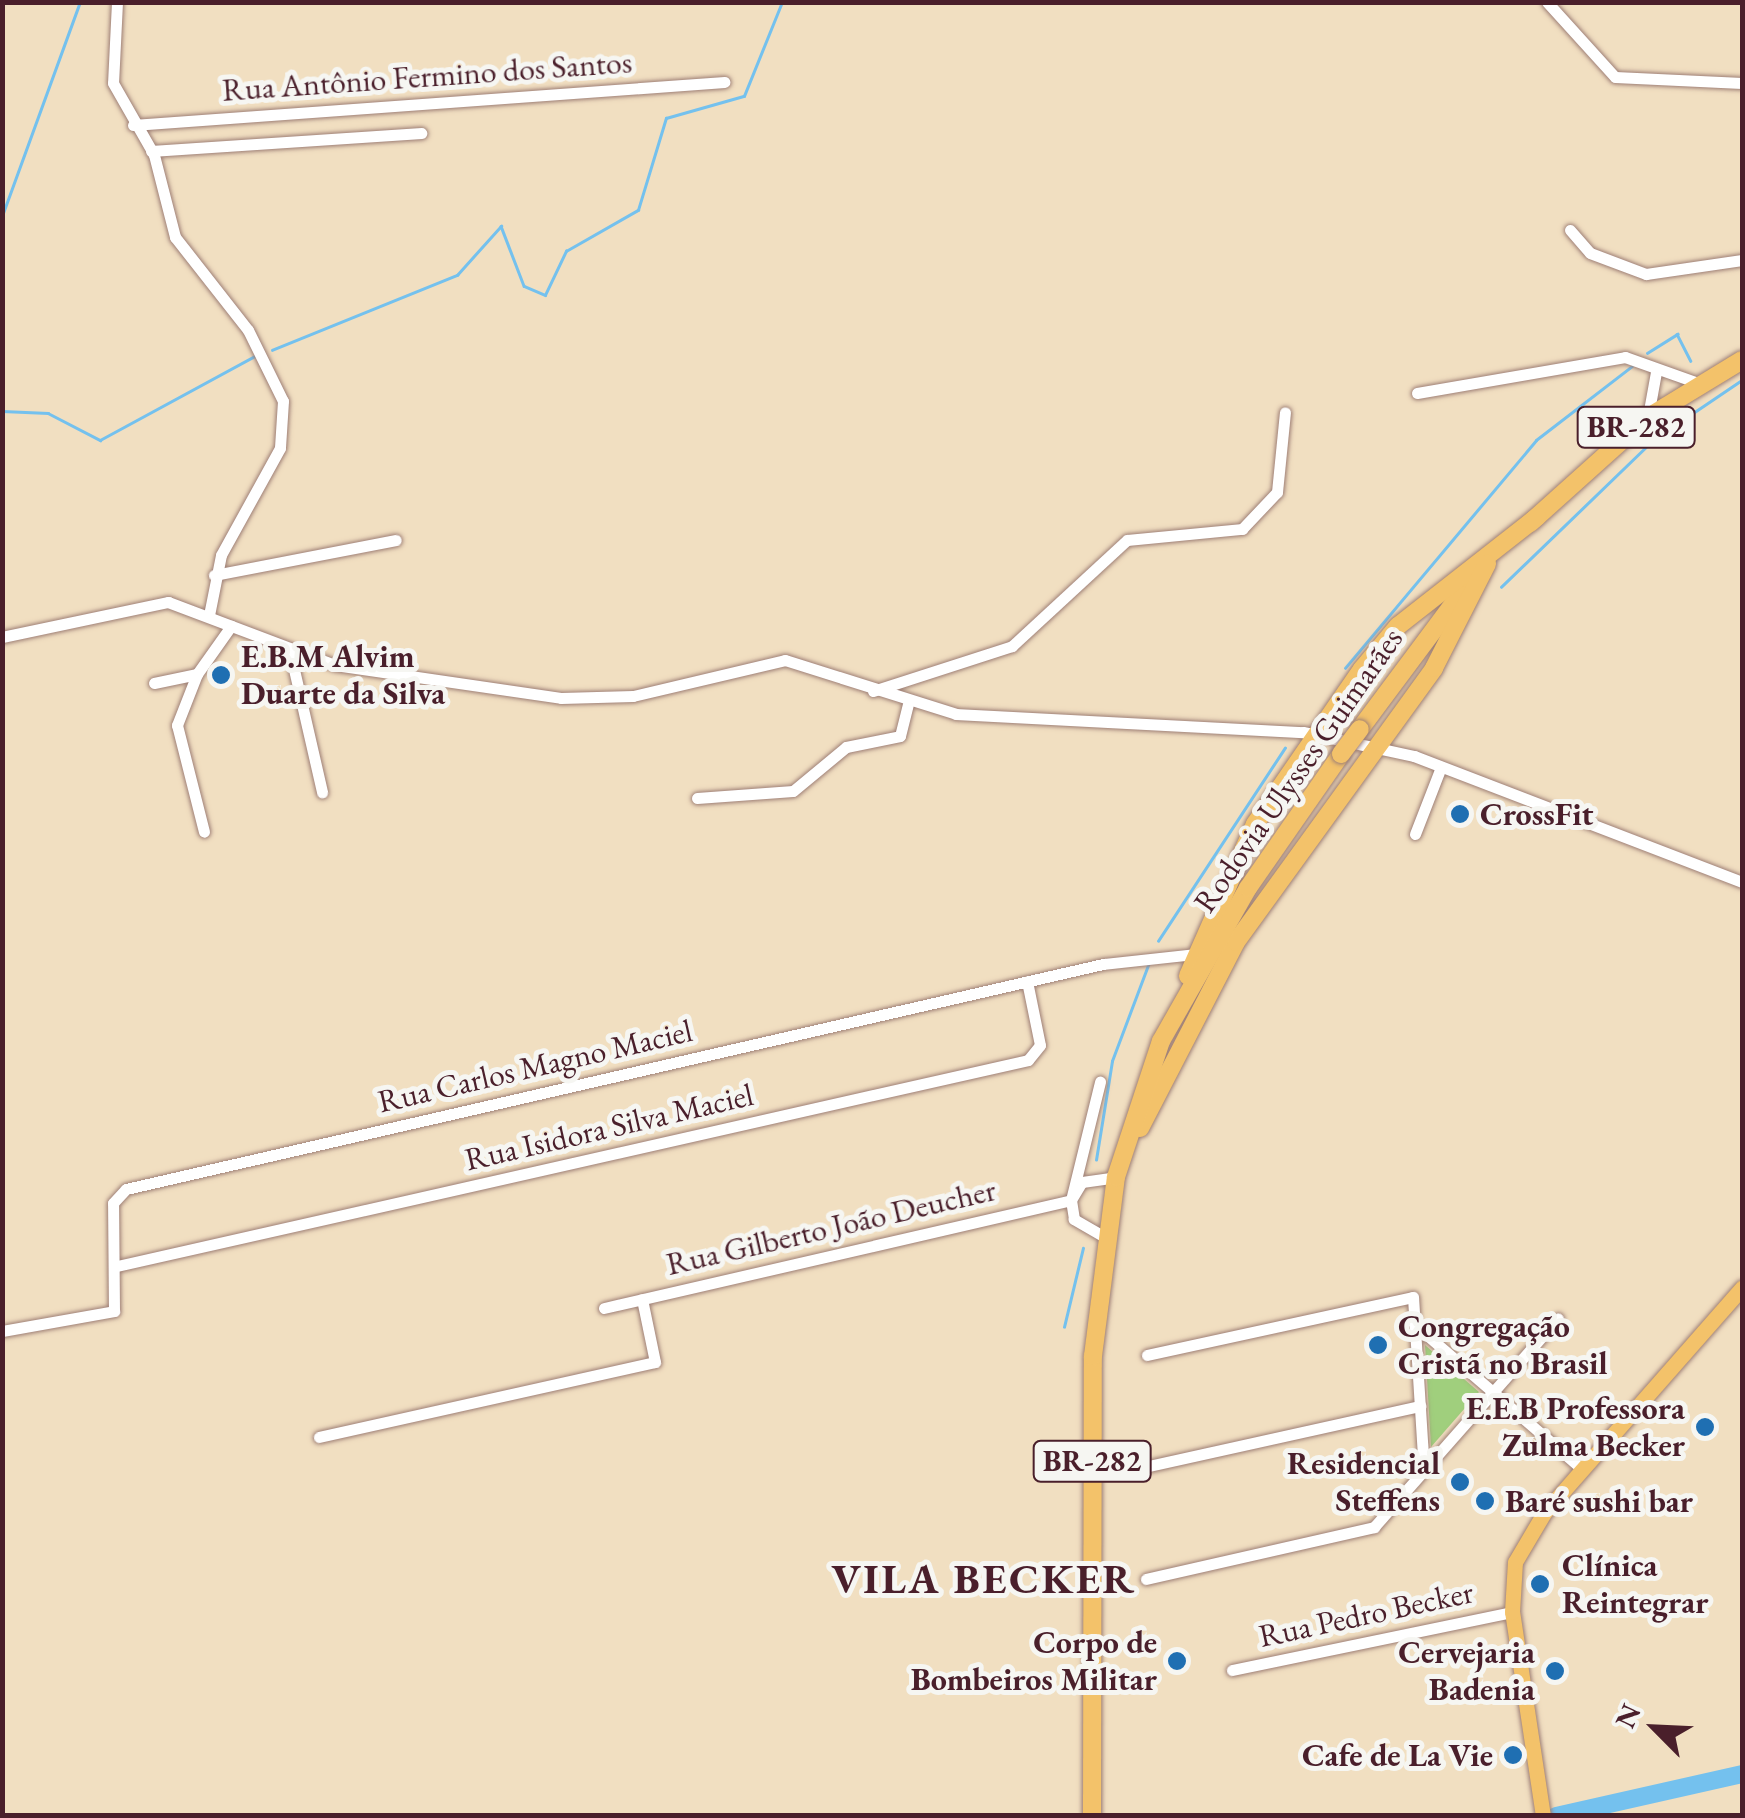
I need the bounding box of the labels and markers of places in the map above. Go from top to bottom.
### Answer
place label: E.B.M Alvim Duarte da Silva [241,638,445,713]
marker: E.B.M Alvim Duarte da Silva [210,664,232,686]
place label: CrossFit [1480,795,1594,833]
marker: CrossFit [1449,803,1471,825]
place label: Congregação Cristã no Brasil [1398,1308,1608,1383]
marker: Congregação Cristã no Brasil [1367,1334,1389,1356]
place label: E.E.B Professora Zulma Becker [1466,1390,1685,1465]
marker: E.E.B Professora Zulma Becker [1694,1416,1716,1438]
place label: Residencial Steffens [1287,1445,1440,1520]
marker: Residencial Steffens [1449,1471,1471,1493]
place label: Baré sushi bar [1505,1482,1693,1520]
marker: Baré sushi bar [1474,1490,1496,1512]
place label: Clínica Reintegrar [1562,1547,1709,1622]
marker: Clínica Reintegrar [1527,1571,1553,1597]
place label: Corpo de Bombeiros Militar [911,1624,1157,1699]
place label: Cervejaria Badenia [1398,1634,1535,1709]
marker: Corpo de Bombeiros Militar [1166,1650,1188,1672]
marker: Cervejaria Badenia [1544,1660,1566,1682]
place label: Cafe de La Vie [1302,1736,1493,1774]
marker: Cafe de La Vie [1502,1744,1524,1766]

